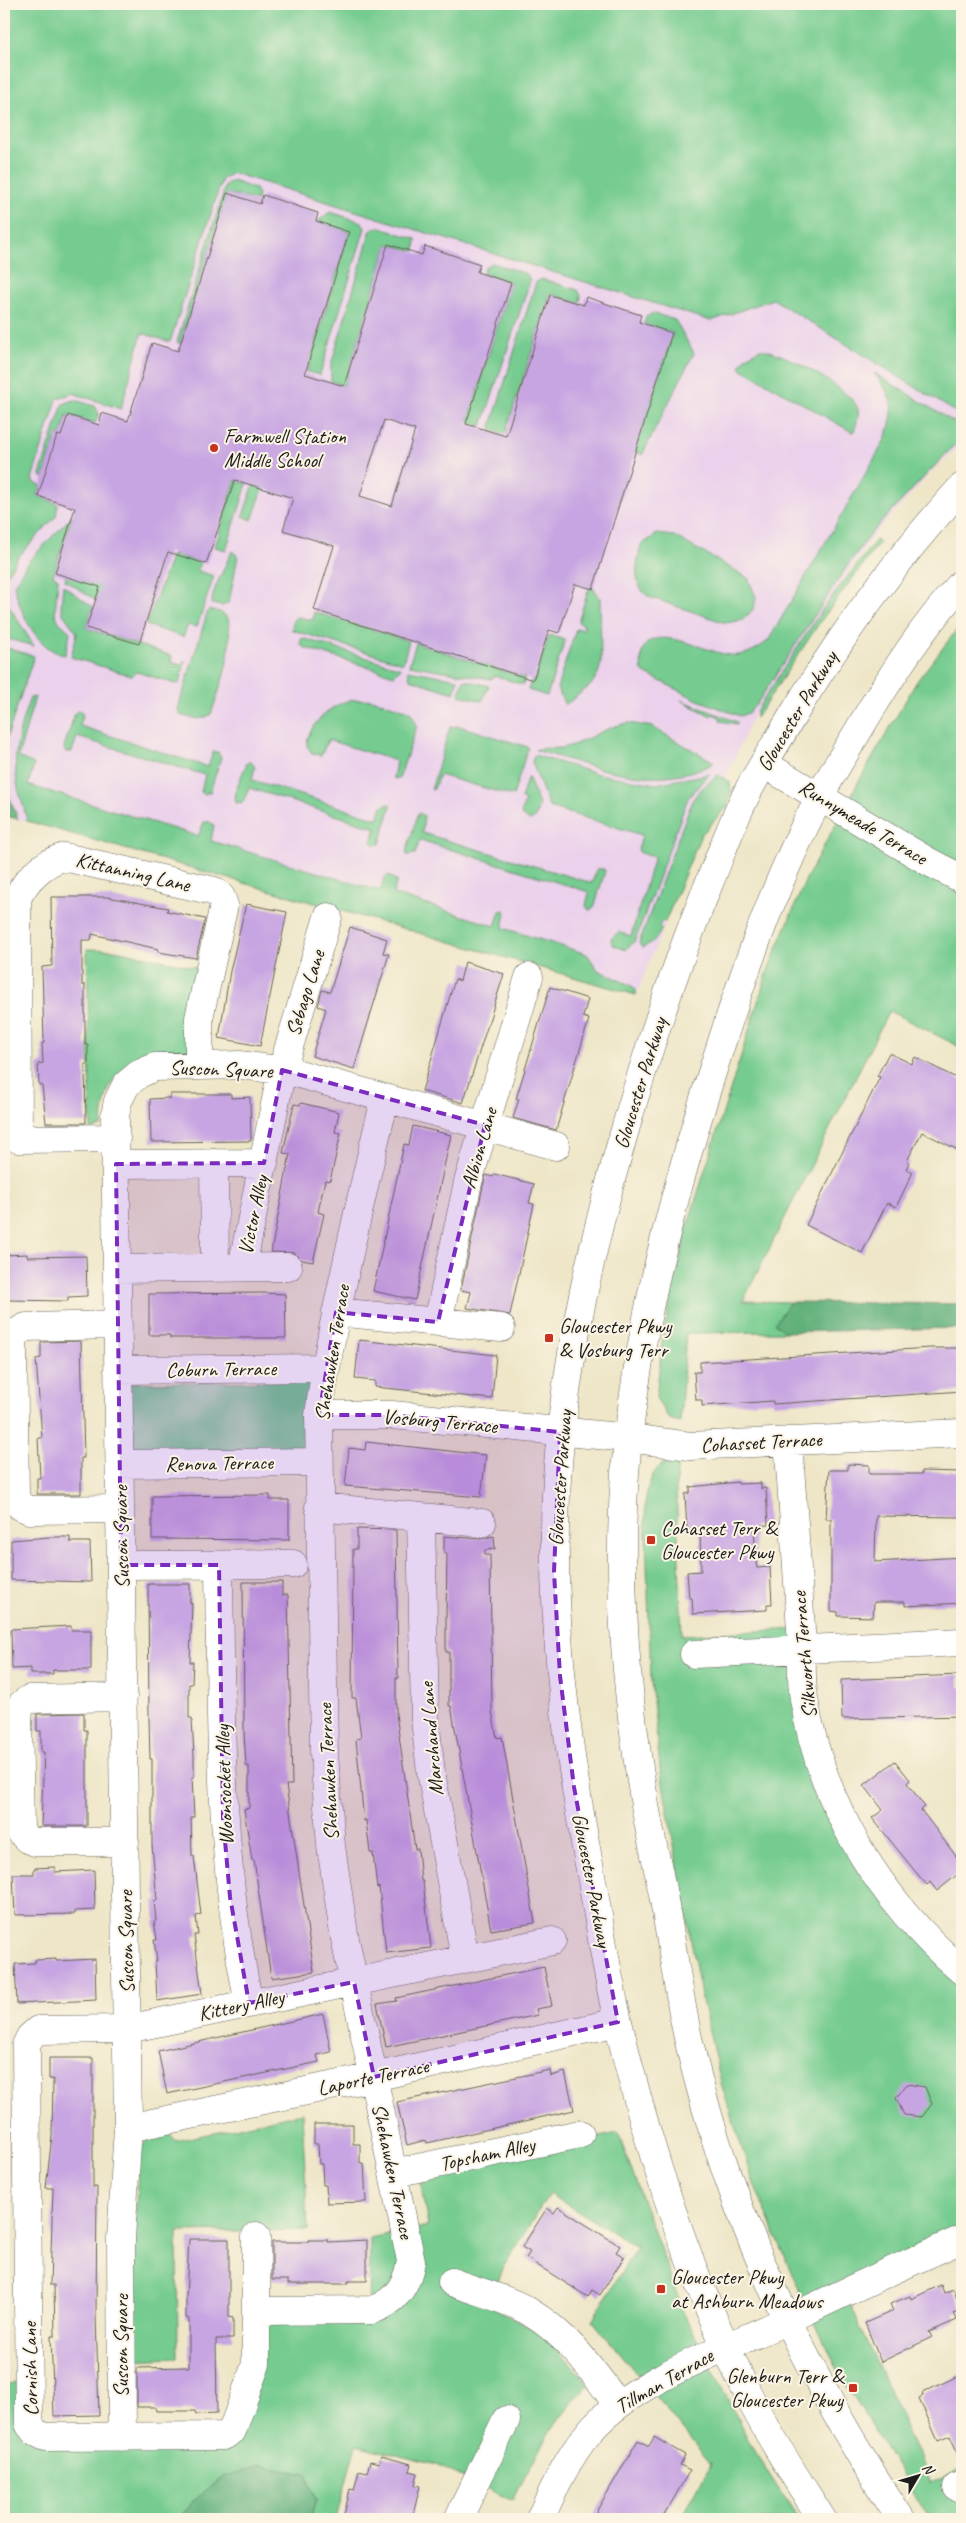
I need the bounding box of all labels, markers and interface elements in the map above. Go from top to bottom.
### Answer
place label: Farmwell Station Middle School [224,423,347,473]
marker: Farmwell Station Middle School [208,442,220,454]
street label: Gloucester Parkway [751,644,844,776]
street label: Runnymeade Terrace [794,774,934,872]
street label: Kittanning Lane [73,846,194,898]
street label: Sebago Lane [280,946,331,1039]
street label: Gloucester Parkway [608,1012,673,1152]
street label: Suscon Square [169,1054,274,1084]
street label: Albion Lane [455,1102,504,1191]
street label: Victor Alley [232,1171,274,1257]
street label: Shehawken Terrace [308,1282,356,1423]
place label: Gloucester Pkwy & Vosburg Terr [559,1313,673,1363]
marker: Gloucester Pkwy & Vosburg Terr [543,1332,555,1344]
street label: Coburn Terrace [166,1355,278,1383]
street label: Vosburg Terrace [382,1403,500,1439]
street label: Gloucester Parkway [542,1407,578,1547]
street label: Cohasset Terrace [700,1426,823,1458]
street label: Renova Terrace [165,1449,274,1477]
street label: Suscon Square [107,1484,135,1589]
place label: Cohasset Terr & Gloucester Pkwy [661,1515,778,1565]
marker: Cohasset Terr & Gloucester Pkwy [645,1534,657,1546]
street label: Silkworth Terrace [785,1589,822,1720]
street label: Marchand Lane [413,1679,449,1797]
street label: Shehawken Terrace [311,1702,345,1841]
street label: Woonsocket Alley [209,1723,239,1846]
street label: Gloucester Parkway [566,1811,618,1951]
street label: Suscon Square [112,1889,140,1994]
street label: Kittery Alley [196,1983,288,2027]
street label: Laporte Terrace [315,2052,432,2101]
street label: Shehawken Terrace [366,2101,420,2242]
street label: Topsham Alley [437,2131,539,2177]
place label: Gloucester Pkwy at Ashburn Meadows [671,2264,824,2314]
marker: Gloucester Pkwy at Ashburn Meadows [655,2283,667,2295]
street label: Suscon Square [108,2293,134,2398]
street label: Cornish Lane [16,2320,44,2416]
street label: Tillman Terrace [610,2342,719,2420]
place label: Glenburn Terr & Gloucester Pkwy [727,2363,845,2413]
marker: Glenburn Terr & Gloucester Pkwy [847,2382,859,2394]
north arrow [894,2450,944,2500]
text: N [918,2460,939,2479]

